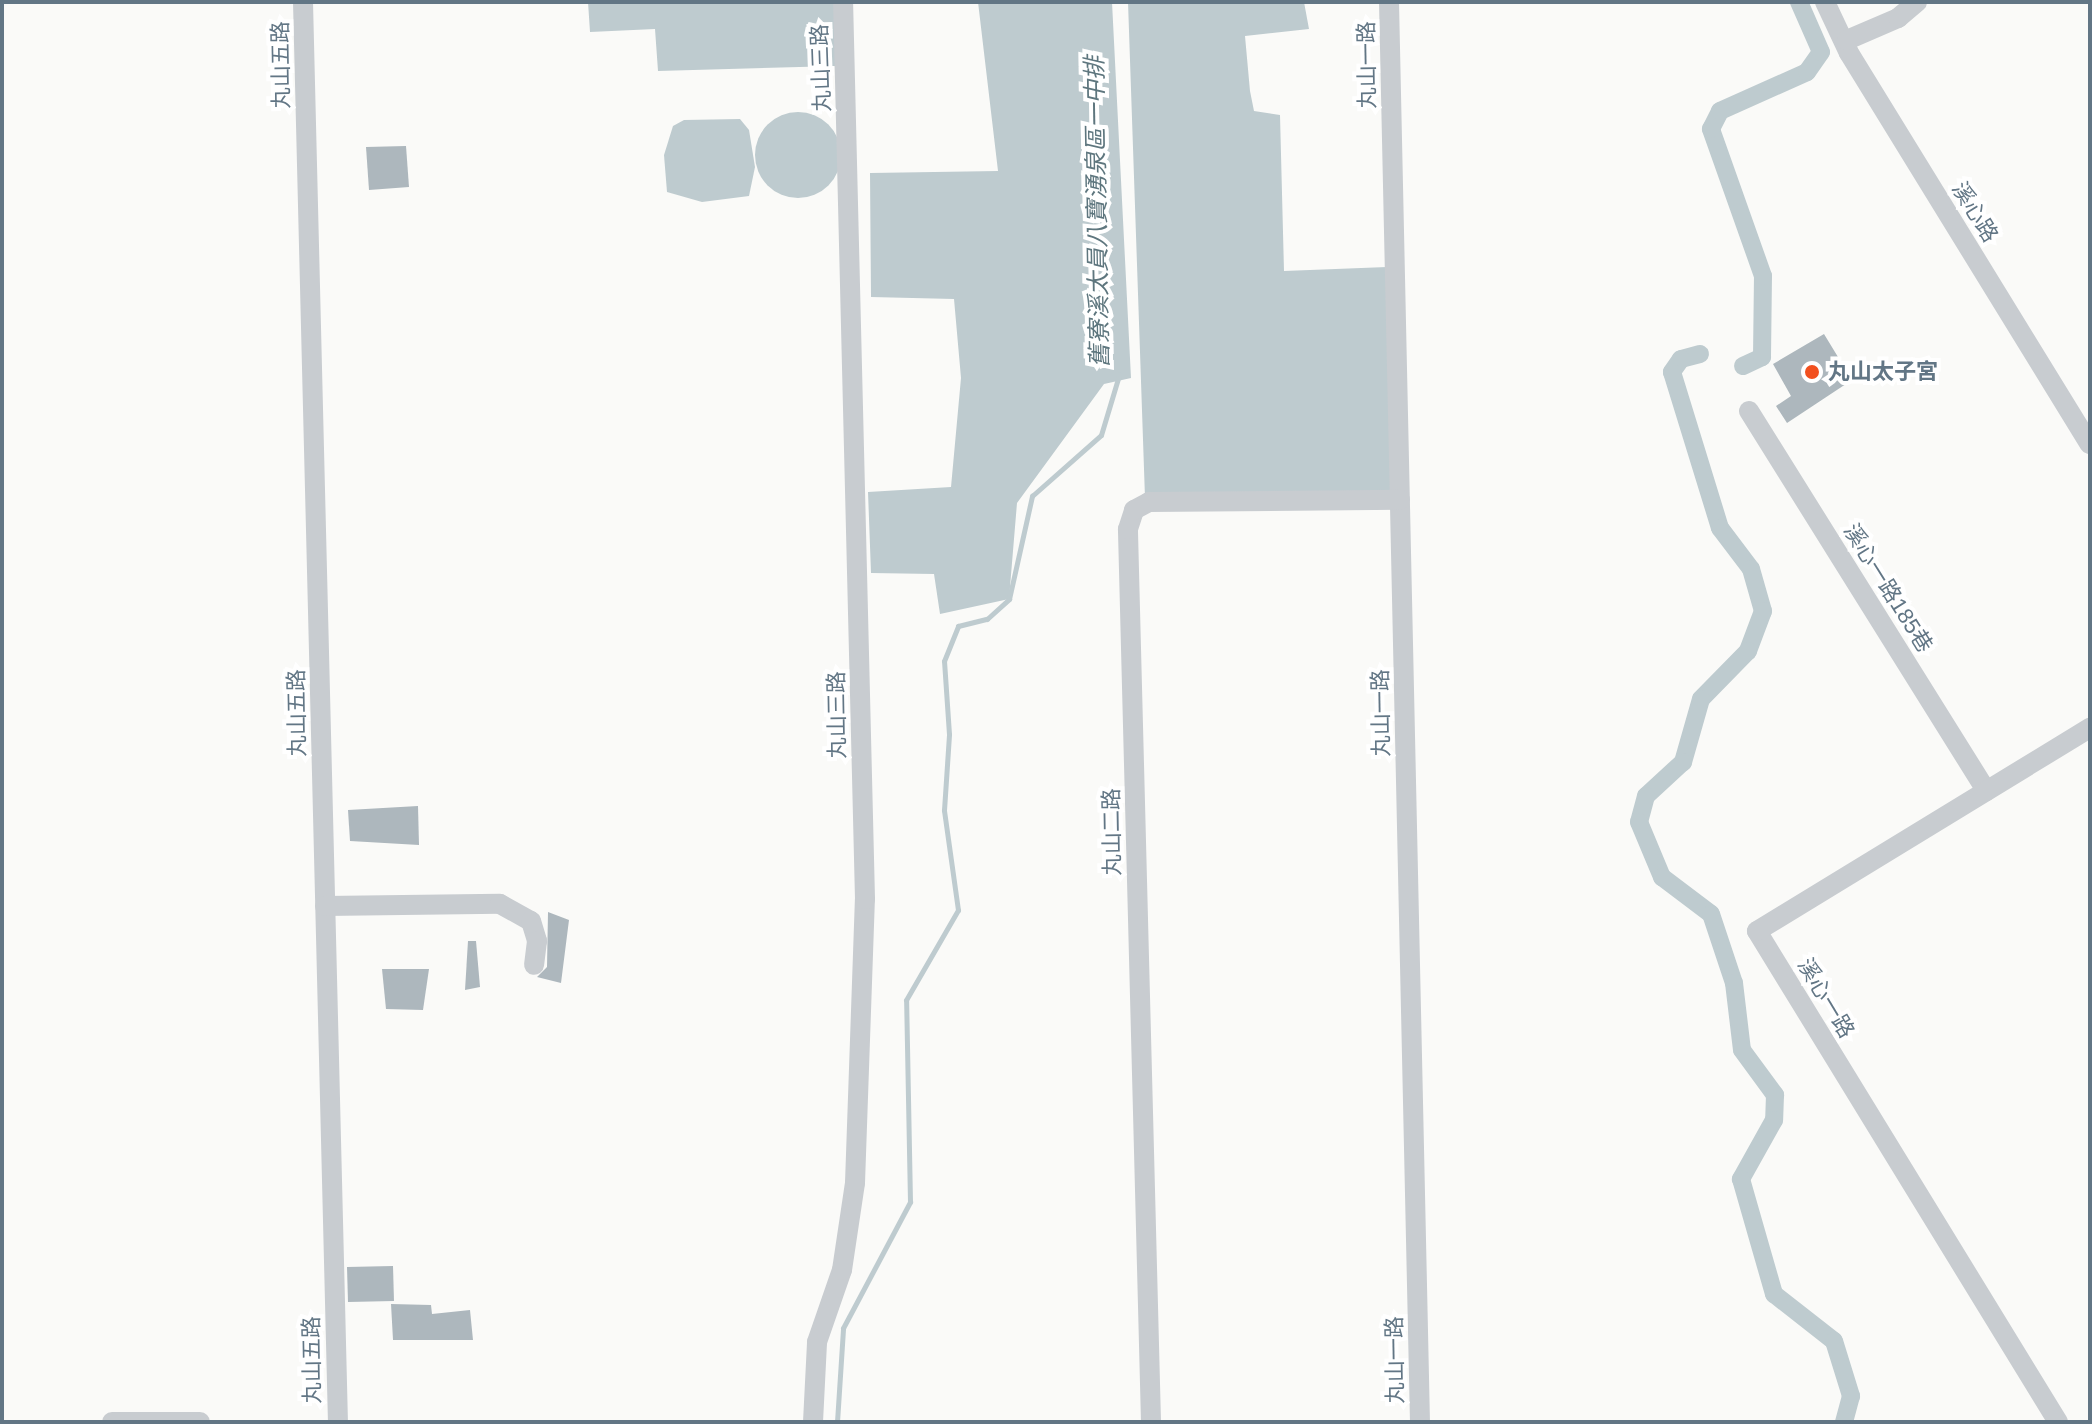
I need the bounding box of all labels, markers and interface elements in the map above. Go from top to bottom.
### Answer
street label: 丸山五路 [267,21,295,109]
street label: 丸山一路 [1353,21,1381,109]
street label: 丸山三路 [806,24,836,112]
water label: 舊寮溪太員八寶湧泉區一中排 [1080,56,1114,368]
street label: 溪心路 [1946,177,2004,247]
place label: 丸山太子宮 [1828,359,1938,385]
marker: 丸山太子宮 [1803,363,1821,381]
street label: 溪心一路185巷 [1838,519,1938,657]
street label: 丸山五路 [283,669,311,757]
street label: 丸山一路 [1367,669,1395,757]
street label: 丸山三路 [823,671,851,759]
street label: 丸山二路 [1098,788,1126,876]
street label: 溪心一路 [1792,953,1860,1043]
street label: 丸山五路 [298,1316,326,1404]
street label: 丸山一路 [1381,1316,1409,1404]

